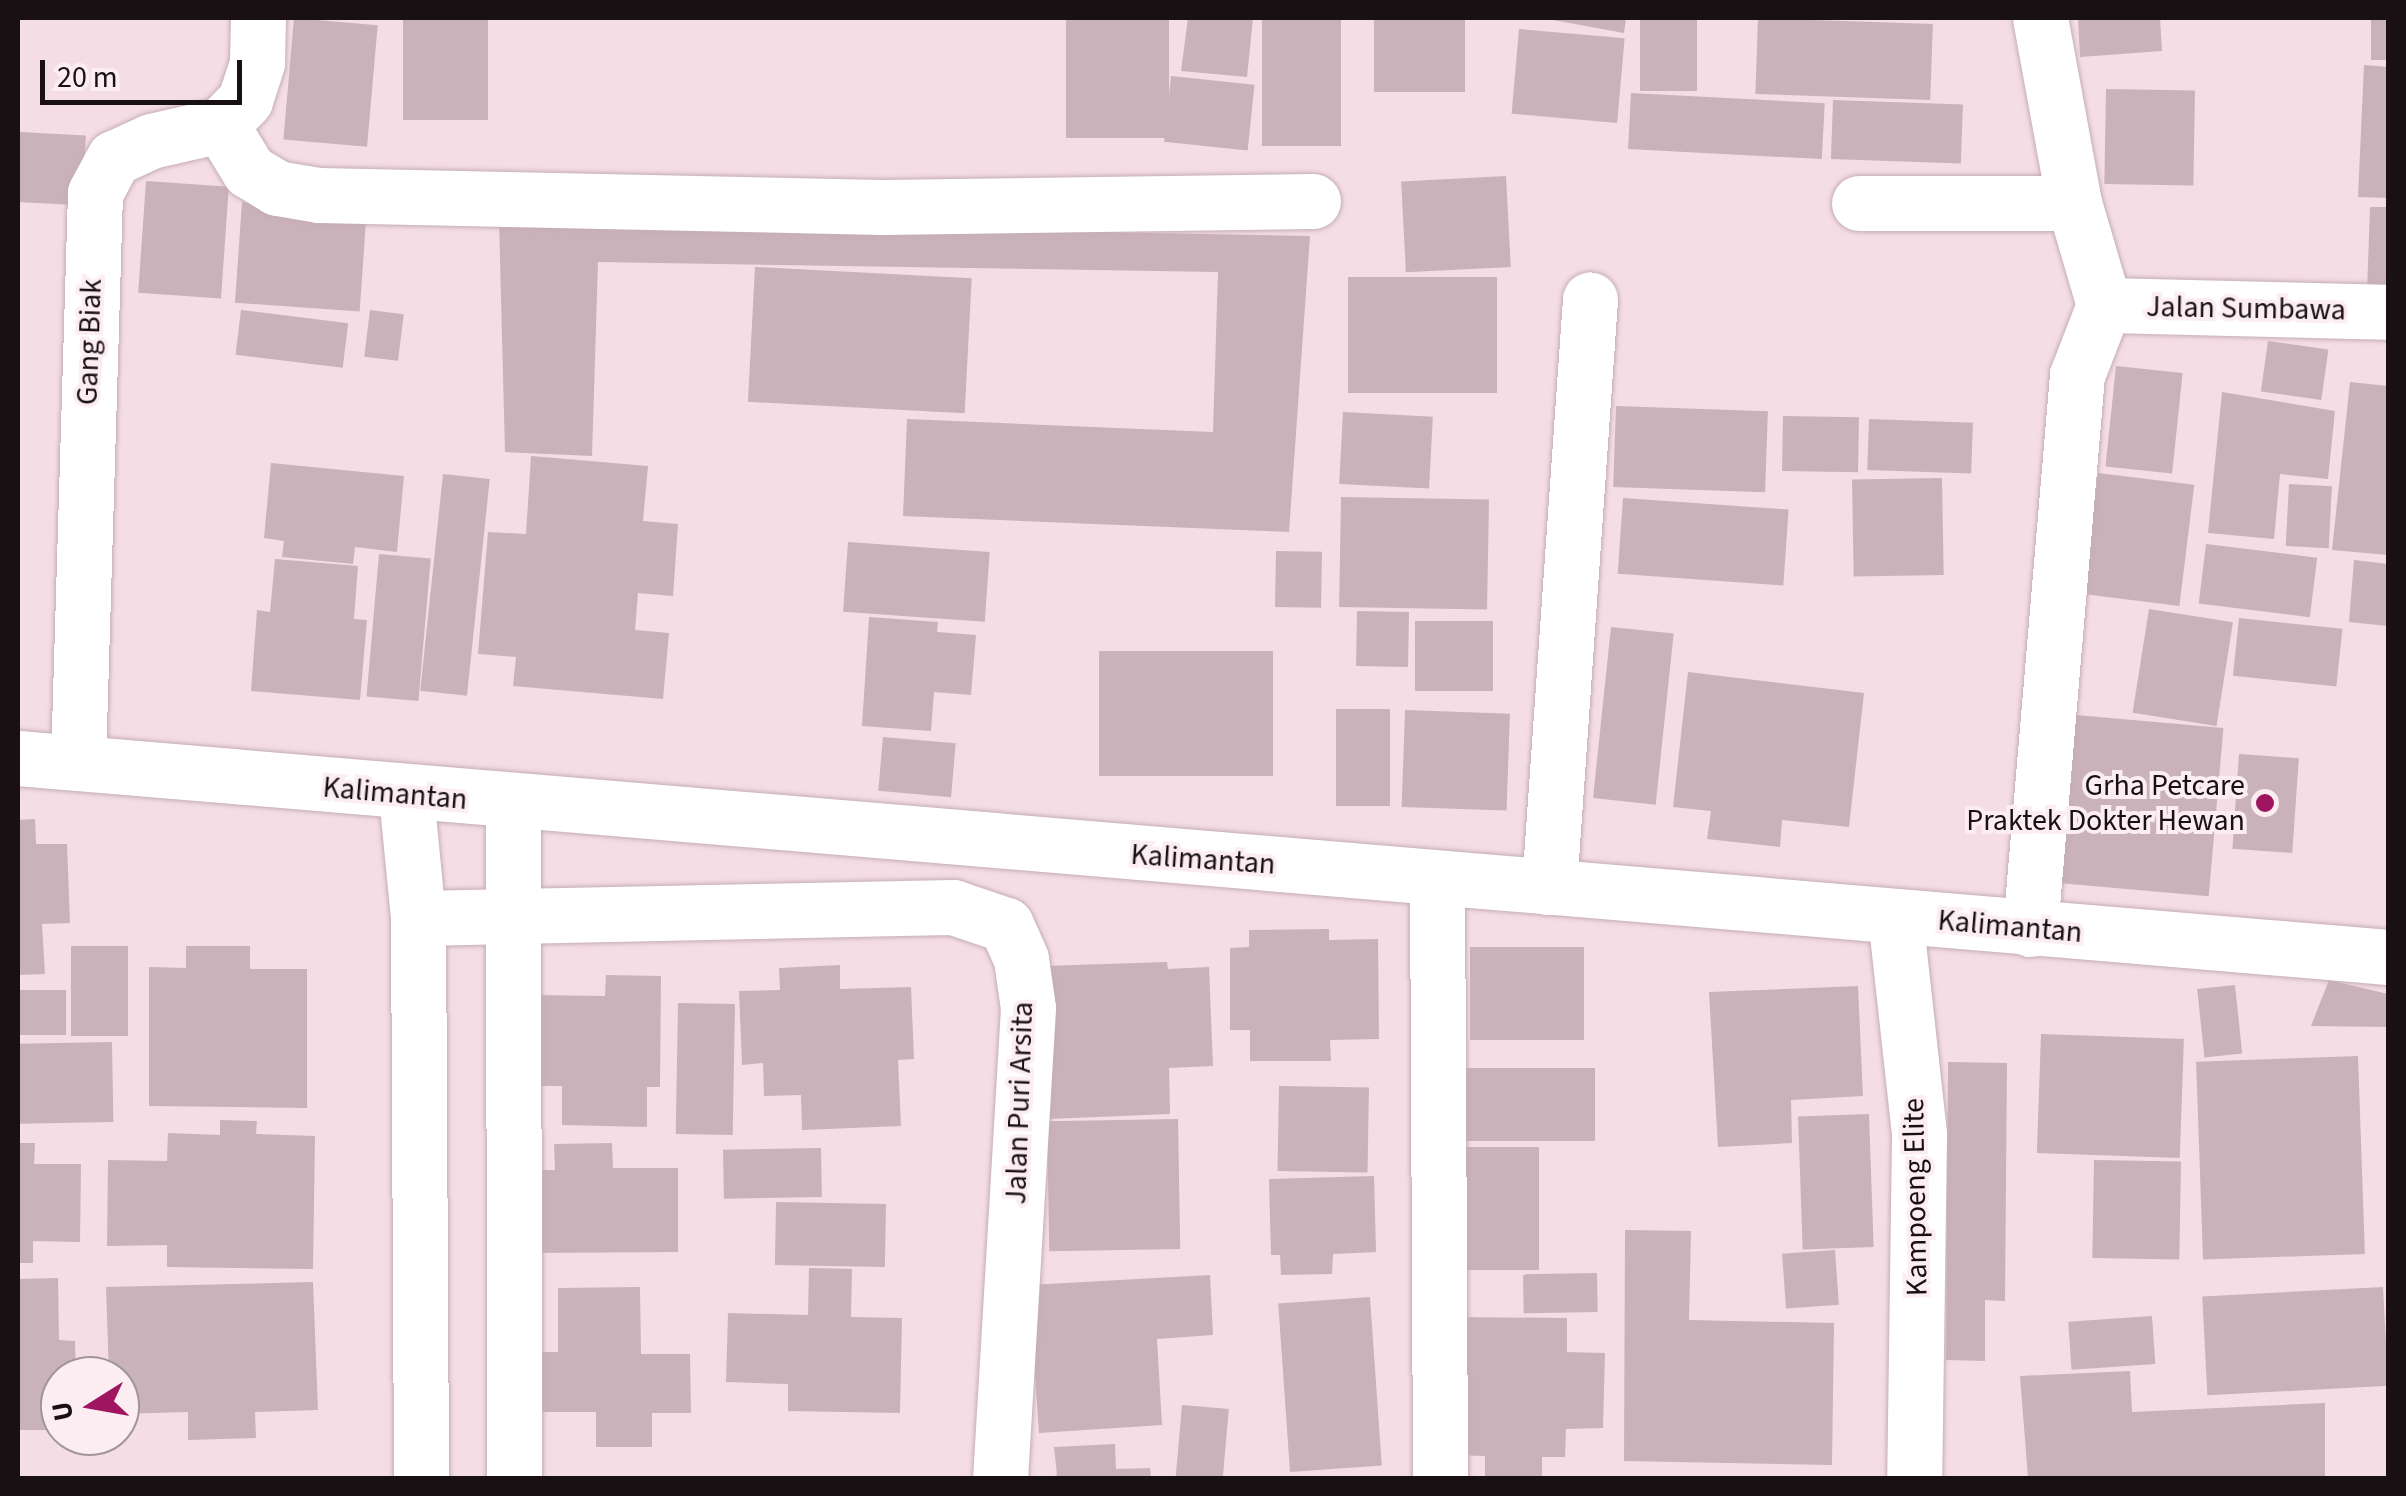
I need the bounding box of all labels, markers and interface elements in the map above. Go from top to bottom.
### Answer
scale bar [45,40,248,102]
text: 20 m [57,56,118,99]
street label: Gang Biak [70,278,110,406]
street label: Jalan Sumbawa [2146,289,2346,329]
place label: Grha Petcare Praktek Dokter Hewan [1966,768,2245,838]
street label: Kalimantan [321,770,469,818]
marker: Grha Petcare Praktek Dokter Hewan [2254,792,2276,814]
street label: Kalimantan [1129,837,1277,883]
street label: Kalimantan [1936,903,2084,951]
street label: Jalan Puri Arsita [998,1001,1042,1205]
street label: Kampoeng Elite [1896,1098,1936,1296]
north arrow [40,1356,140,1456]
text: U [41,1398,84,1424]

